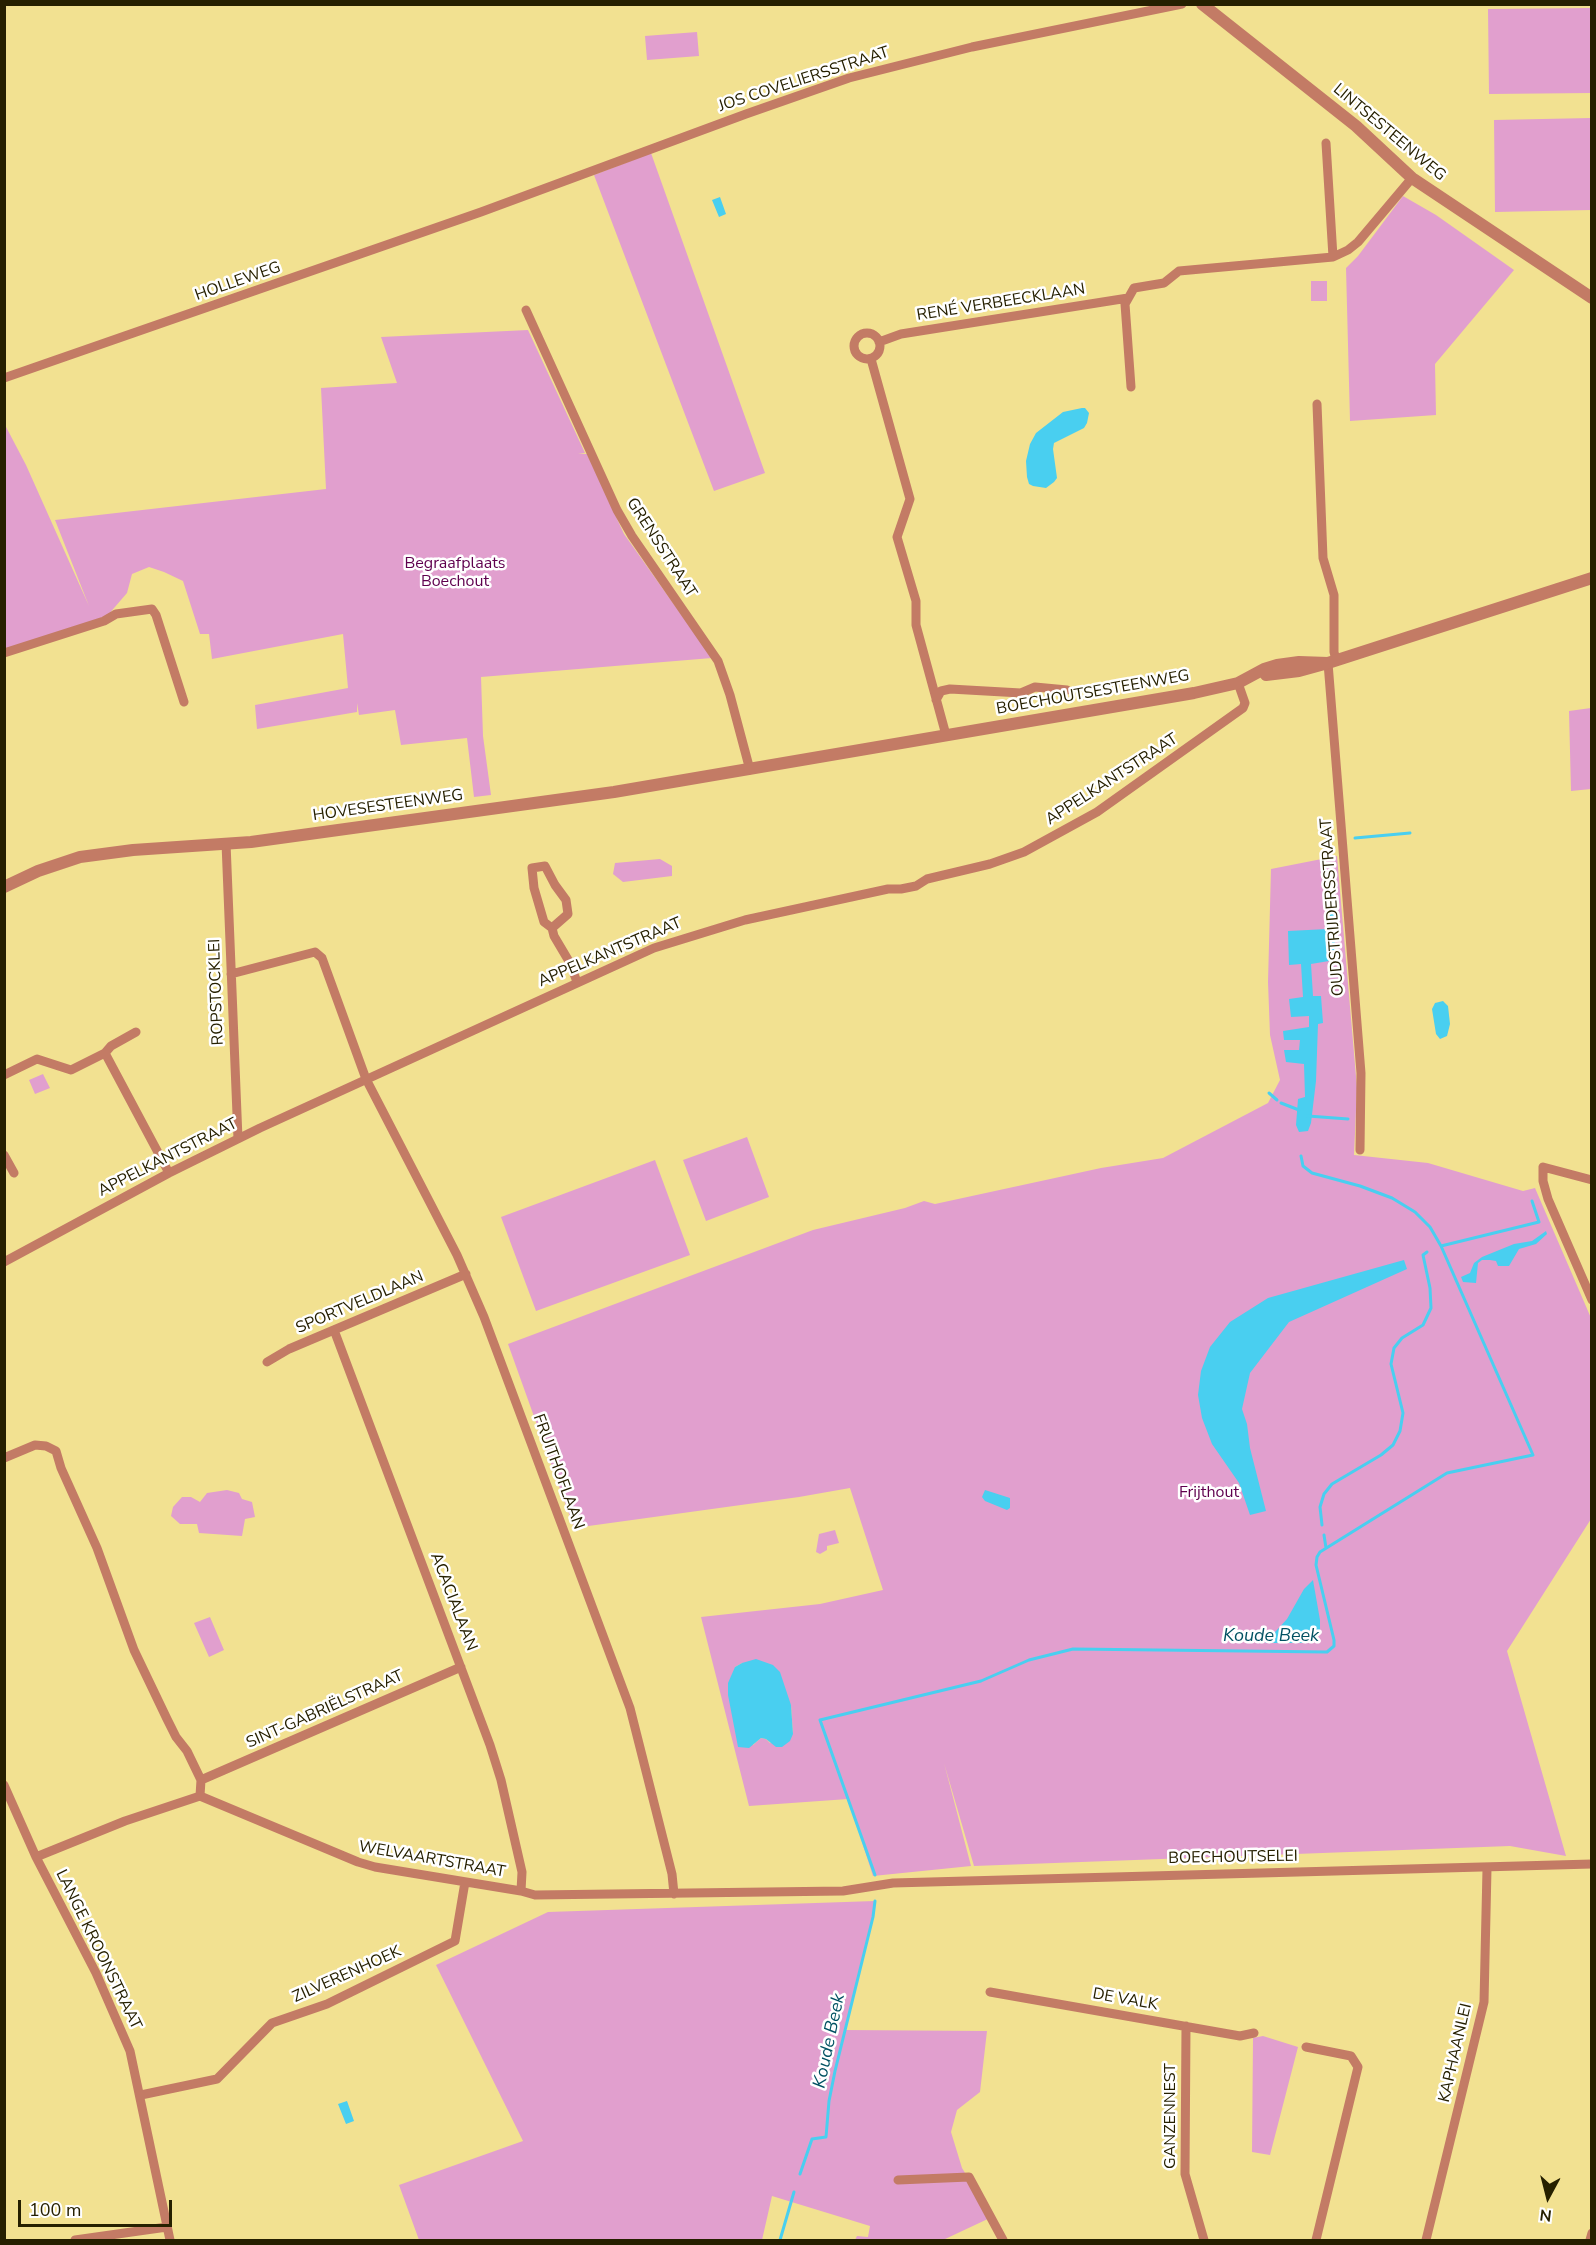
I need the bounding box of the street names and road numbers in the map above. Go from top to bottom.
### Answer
street label: JOS COVELIERSSTRAAT [716,43,892,117]
street label: LINTSESTEENWEG [1329,80,1449,186]
street label: HOLLEWEG [193,258,283,306]
street label: RENÉ VERBEECKLAAN [916,280,1086,326]
street label: GRENSSTRAAT [622,495,700,601]
street label: BOECHOUTSESTEENWEG [995,667,1191,719]
street label: APPELKANTSTRAAT [1042,730,1182,830]
street label: HOVESESTEENWEG [312,786,464,826]
street label: OUDSTRIJDERSSTRAAT [1317,817,1349,997]
street label: APPELKANTSTRAAT [535,914,685,992]
street label: ROPSTOCKLEI [206,938,228,1046]
street label: APPELKANTSTRAAT [95,1115,241,1201]
street label: SPORTVELDLAAN [293,1267,427,1339]
street label: FRUITHOFLAAN [528,1412,588,1532]
street label: ACACIALAAN [425,1550,481,1654]
street label: SINT-GABRIËLSTRAAT [244,1667,406,1753]
street label: WELVAARTSTRAAT [357,1838,507,1882]
street label: BOECHOUTSELEI [1168,1847,1298,1869]
street label: LANGE KROONSTRAAT [51,1867,145,2033]
street label: ZILVERENHOEK [290,1943,404,2007]
street label: DE VALK [1091,1985,1159,2015]
street label: KAPHAANLEI [1435,2002,1477,2104]
street label: GANZENNEST [1161,2063,1181,2169]

